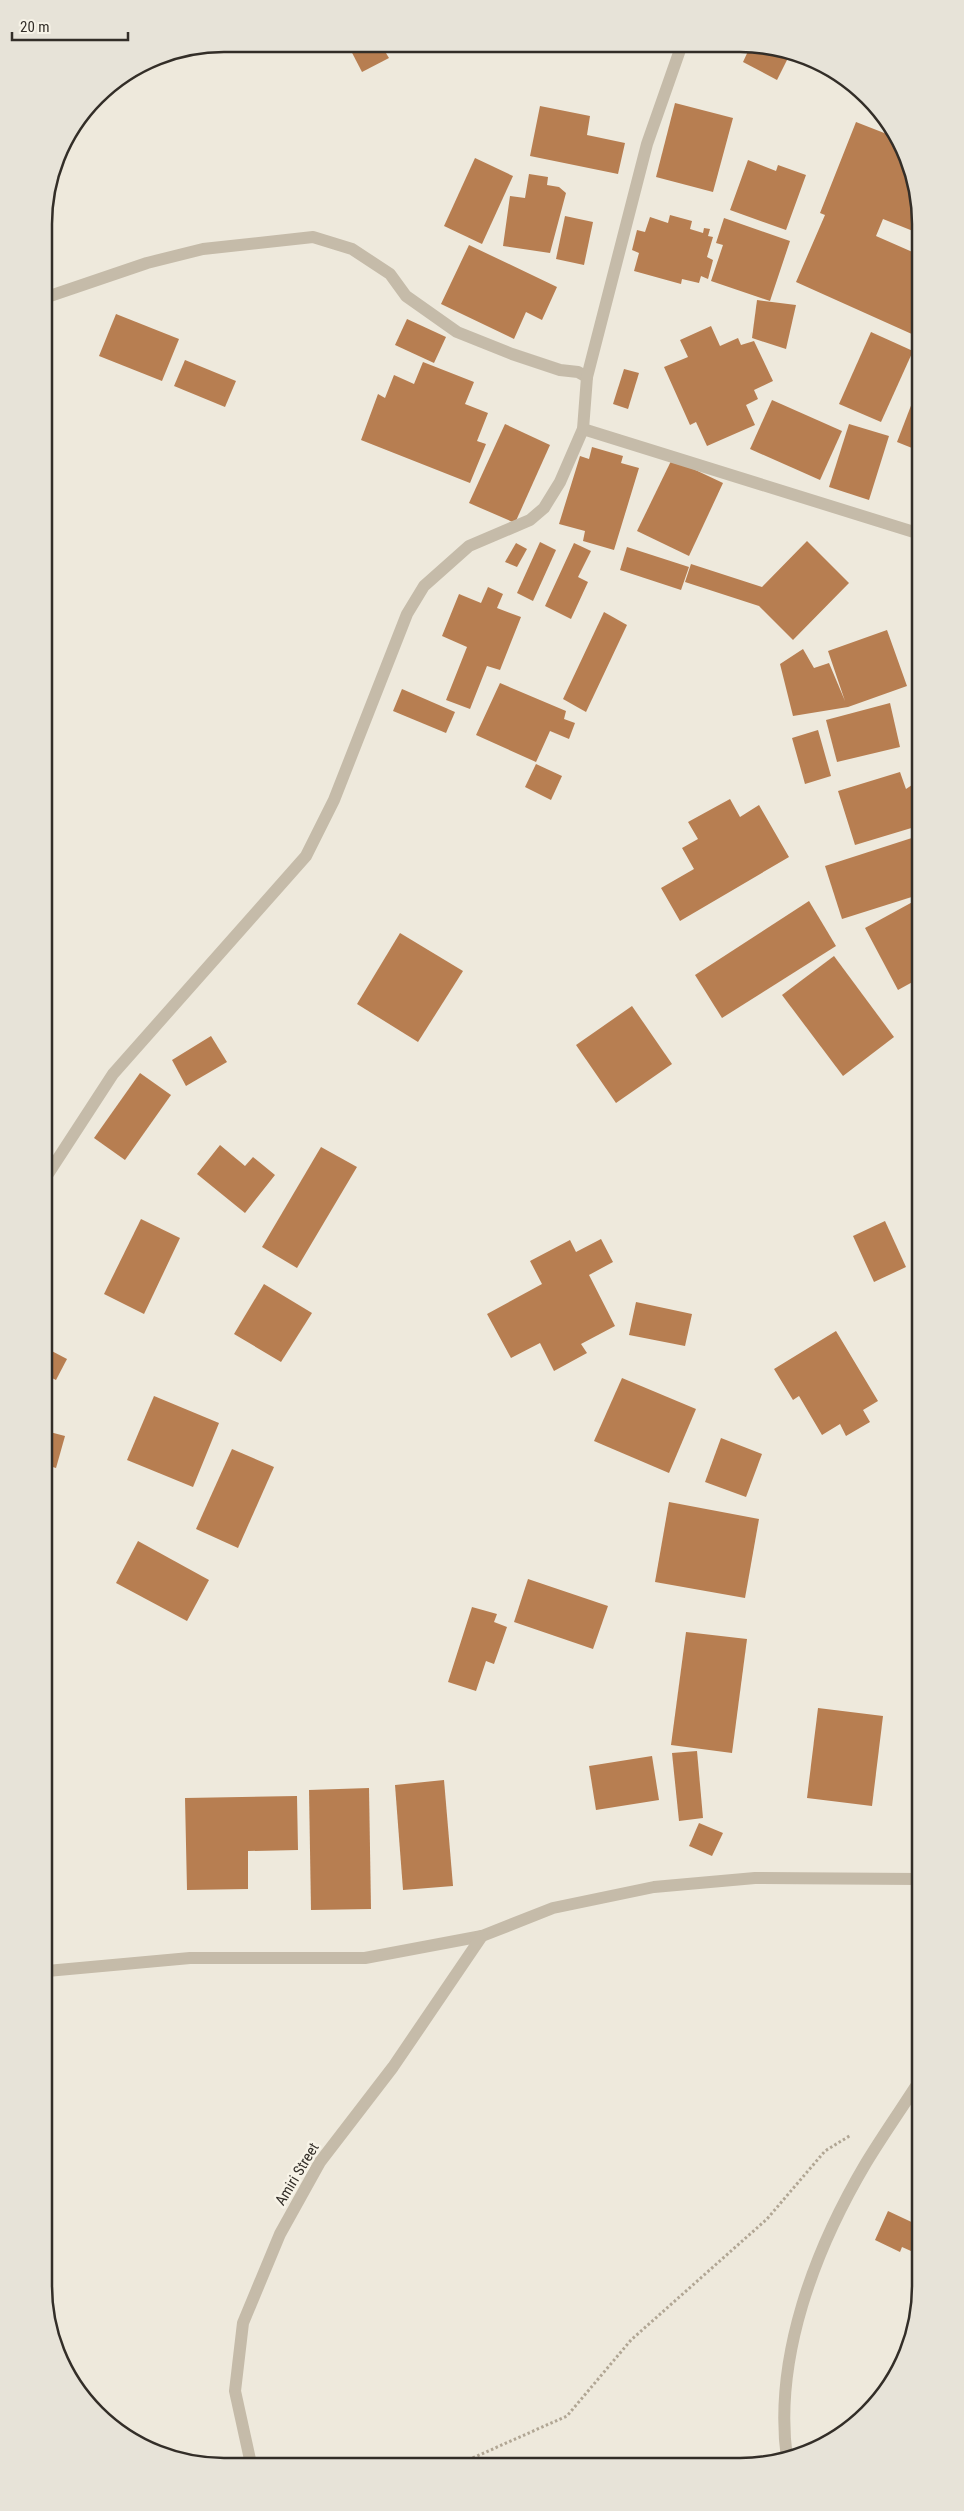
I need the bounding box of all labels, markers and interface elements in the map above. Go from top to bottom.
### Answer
scale bar [12,10,129,42]
text: 20 m [20,18,50,36]
street label: Amiri Street [271,2139,323,2209]

